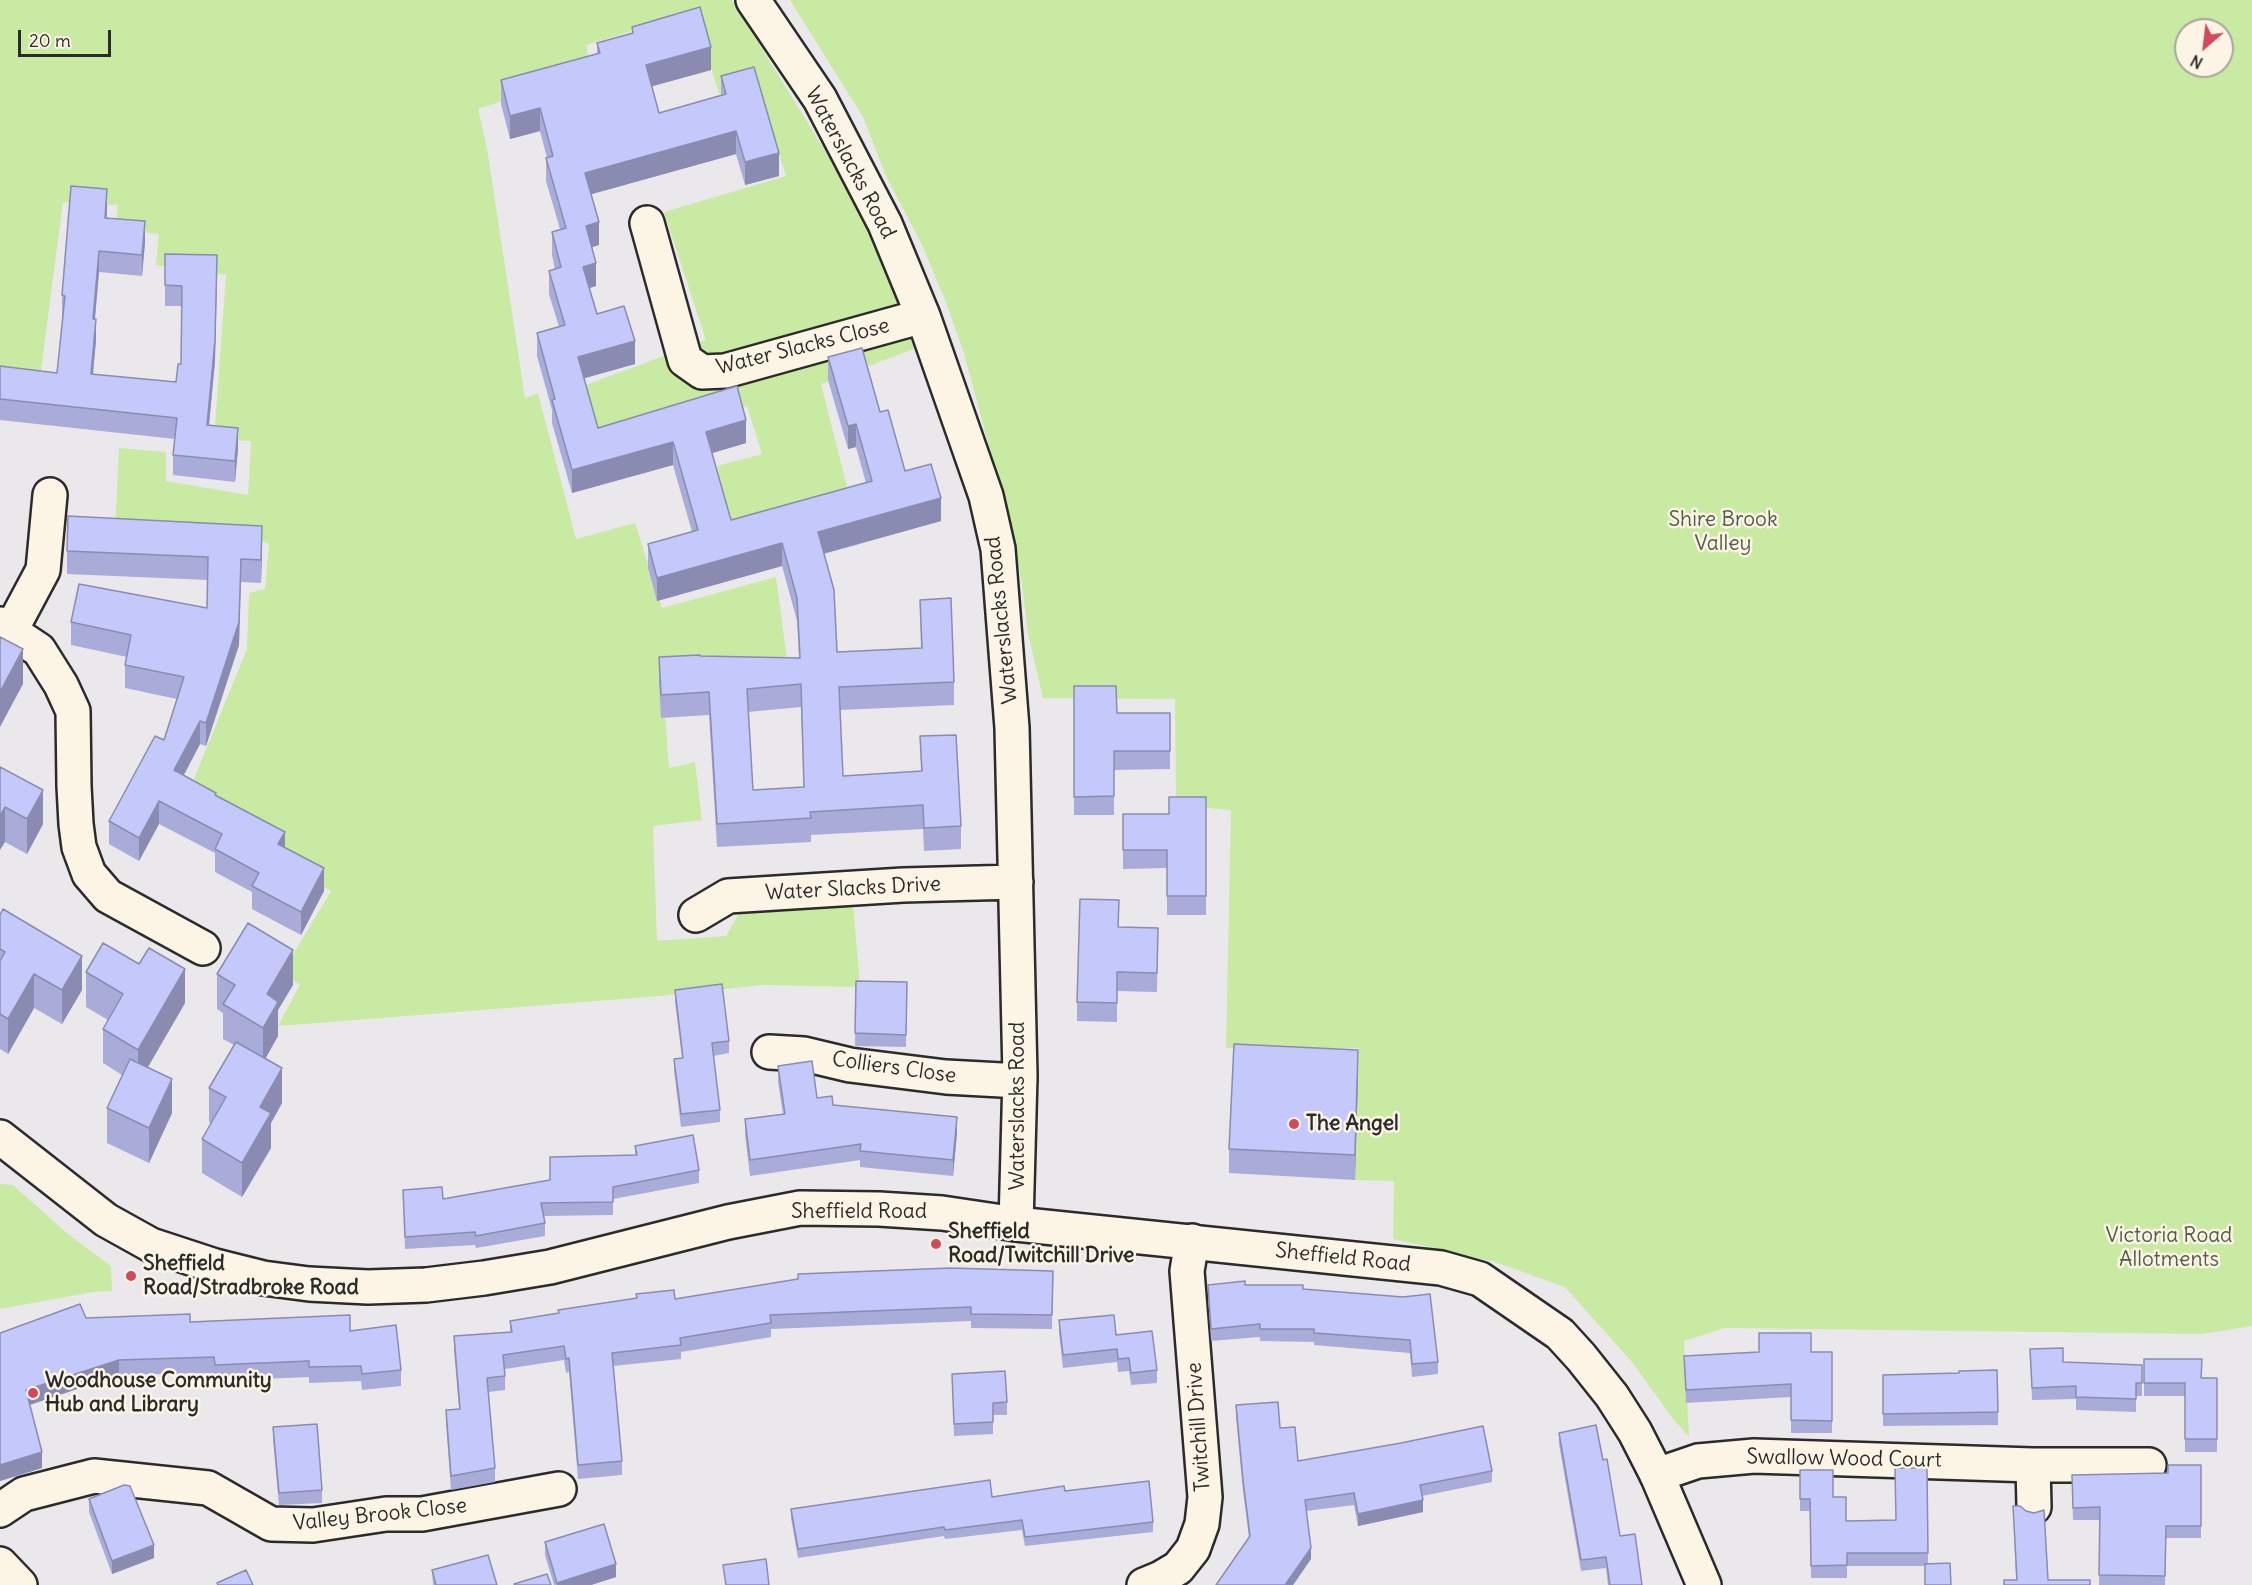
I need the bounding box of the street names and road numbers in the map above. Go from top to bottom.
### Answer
street label: Waterslacks Road [799,83,901,243]
street label: Water Slacks Close [714,313,892,381]
street label: Waterslacks Road [981,535,1023,705]
street label: Water Slacks Drive [764,872,942,906]
street label: Waterslacks Road [1005,1022,1031,1190]
street label: Colliers Close [830,1047,958,1089]
street label: Sheffield Road [791,1199,927,1225]
street label: Sheffield Road [1274,1238,1412,1278]
street label: Twitchill Drive [1182,1362,1216,1492]
street label: Swallow Wood Court [1746,1445,1942,1473]
street label: Valley Brook Close [292,1493,468,1537]

